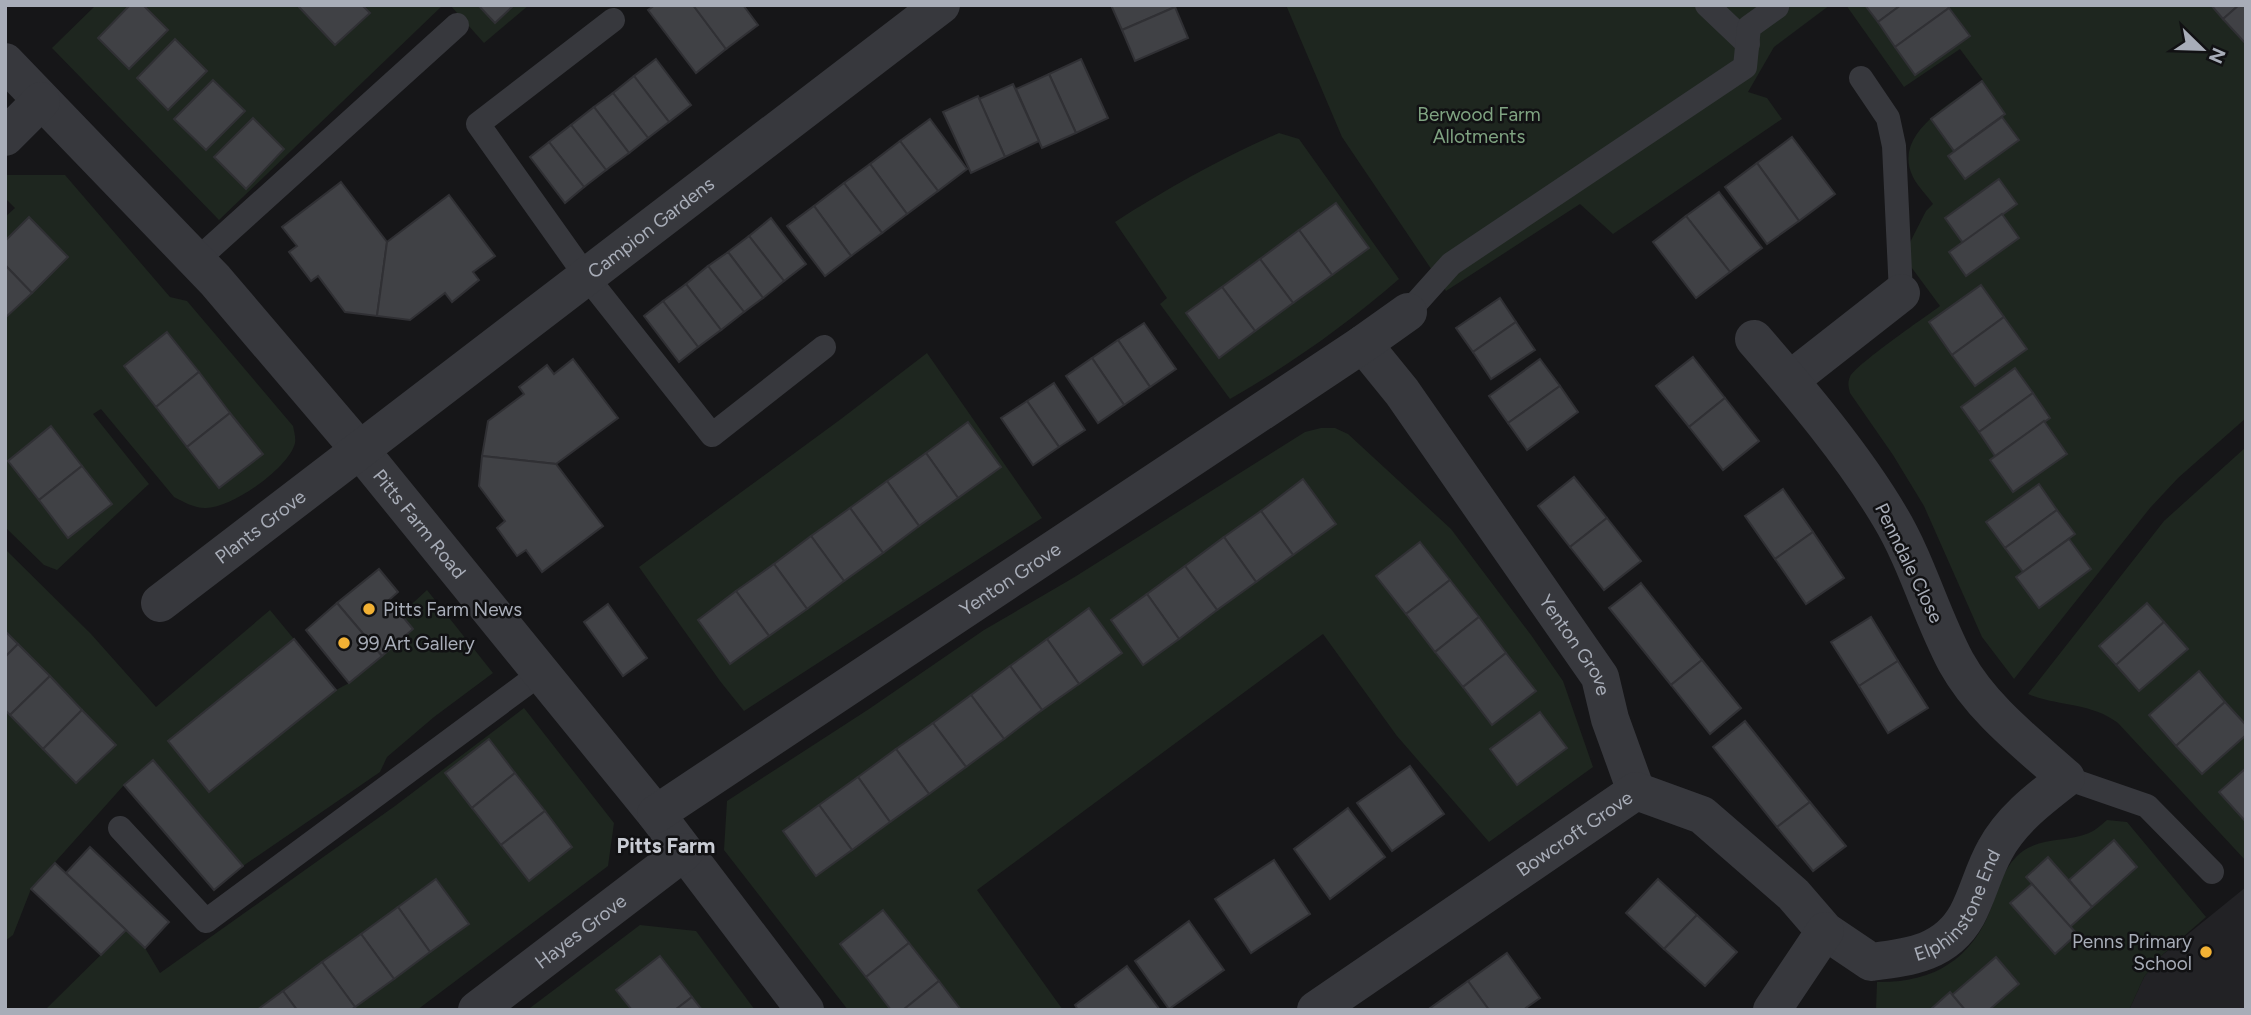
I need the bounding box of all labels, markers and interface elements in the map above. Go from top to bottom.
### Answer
north arrow [2167,14,2237,84]
text: N [2204,44,2231,67]
park label: Berwood Farm Allotments [1417,103,1541,148]
street label: Campion Gardens [583,172,719,283]
street label: Pitts Farm Road [368,464,471,583]
street label: Plants Grove [210,484,310,568]
street label: Penndale Close [1870,499,1948,627]
street label: Yenton Grove [955,537,1065,621]
street label: Yenton Grove [1535,590,1615,698]
place label: Pitts Farm News [383,598,522,621]
marker: Pitts Farm News [361,601,377,617]
place label: 99 Art Gallery [358,632,475,655]
marker: 99 Art Gallery [336,635,352,651]
street label: Bowcroft Grove [1512,785,1637,881]
district label: Pitts Farm [617,833,715,858]
street label: Elphinstone End [1911,845,2005,966]
street label: Hayes Grove [530,889,631,973]
place label: Penns Primary School [2072,930,2192,975]
marker: Penns Primary School [2198,944,2214,960]

